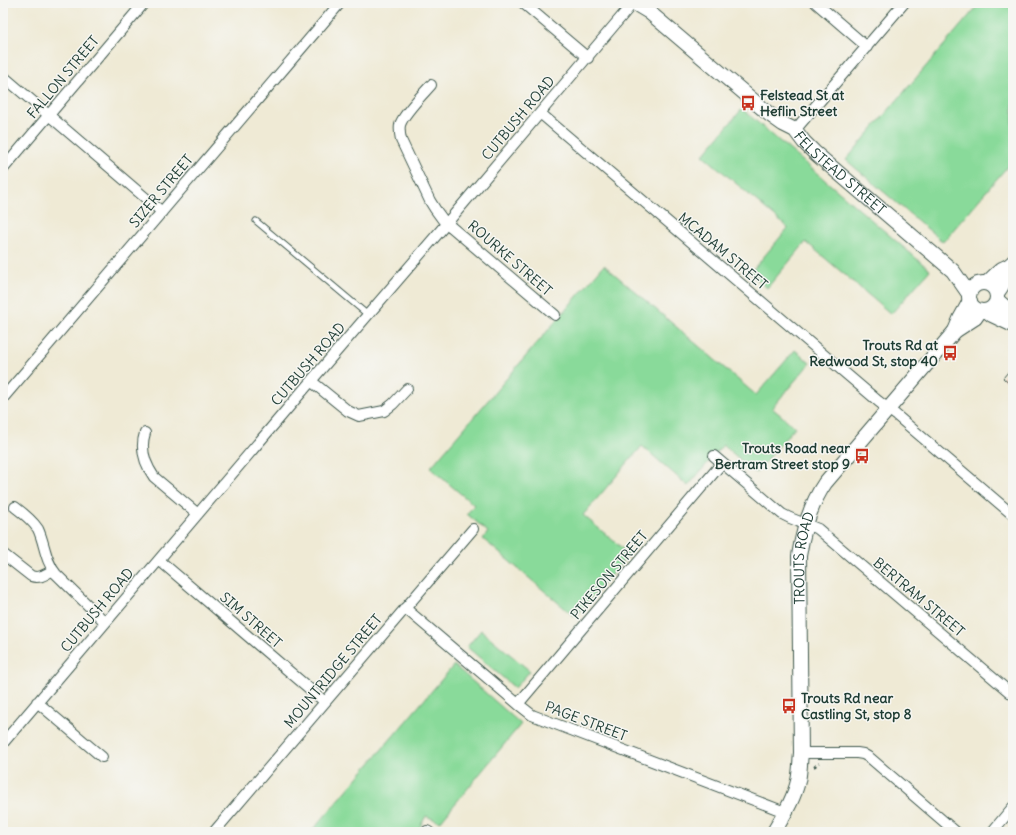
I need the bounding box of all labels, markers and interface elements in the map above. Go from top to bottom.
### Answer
street label: FALLON STREET [23,32,103,122]
street label: CUTBUSH ROAD [477,72,559,164]
place label: Felstead St at Heflin Street [760,86,844,120]
bus stop icon: Felstead St at Heflin Street [739,94,757,112]
street label: FELSTEAD STREET [790,128,890,219]
street label: SIZER STREET [125,151,197,231]
street label: MCADAM STREET [675,208,771,294]
street label: ROURKE STREET [464,216,556,300]
street label: CUTBUSH ROAD [267,319,349,409]
place label: Trouts Rd at Redwood St, stop 40 [809,336,938,370]
bus stop icon: Trouts Rd at Redwood St, stop 40 [941,344,959,362]
place label: Trouts Road near Bertram Street stop 9 [715,439,850,473]
bus stop icon: Trouts Road near Bertram Street stop 9 [853,447,871,465]
street label: TROUTS ROAD [790,509,818,605]
street label: PIKESON STREET [567,527,651,623]
street label: BERTRAM STREET [870,554,968,640]
street label: CUTBUSH ROAD [56,564,138,656]
street label: SIM STREET [216,588,286,652]
street label: MOUNTRIDGE STREET [280,610,386,732]
place label: Trouts Rd near Castling St, stop 8 [801,689,912,723]
street label: PAGE STREET [542,697,630,745]
bus stop icon: Trouts Rd near Castling St, stop 8 [780,697,798,715]

